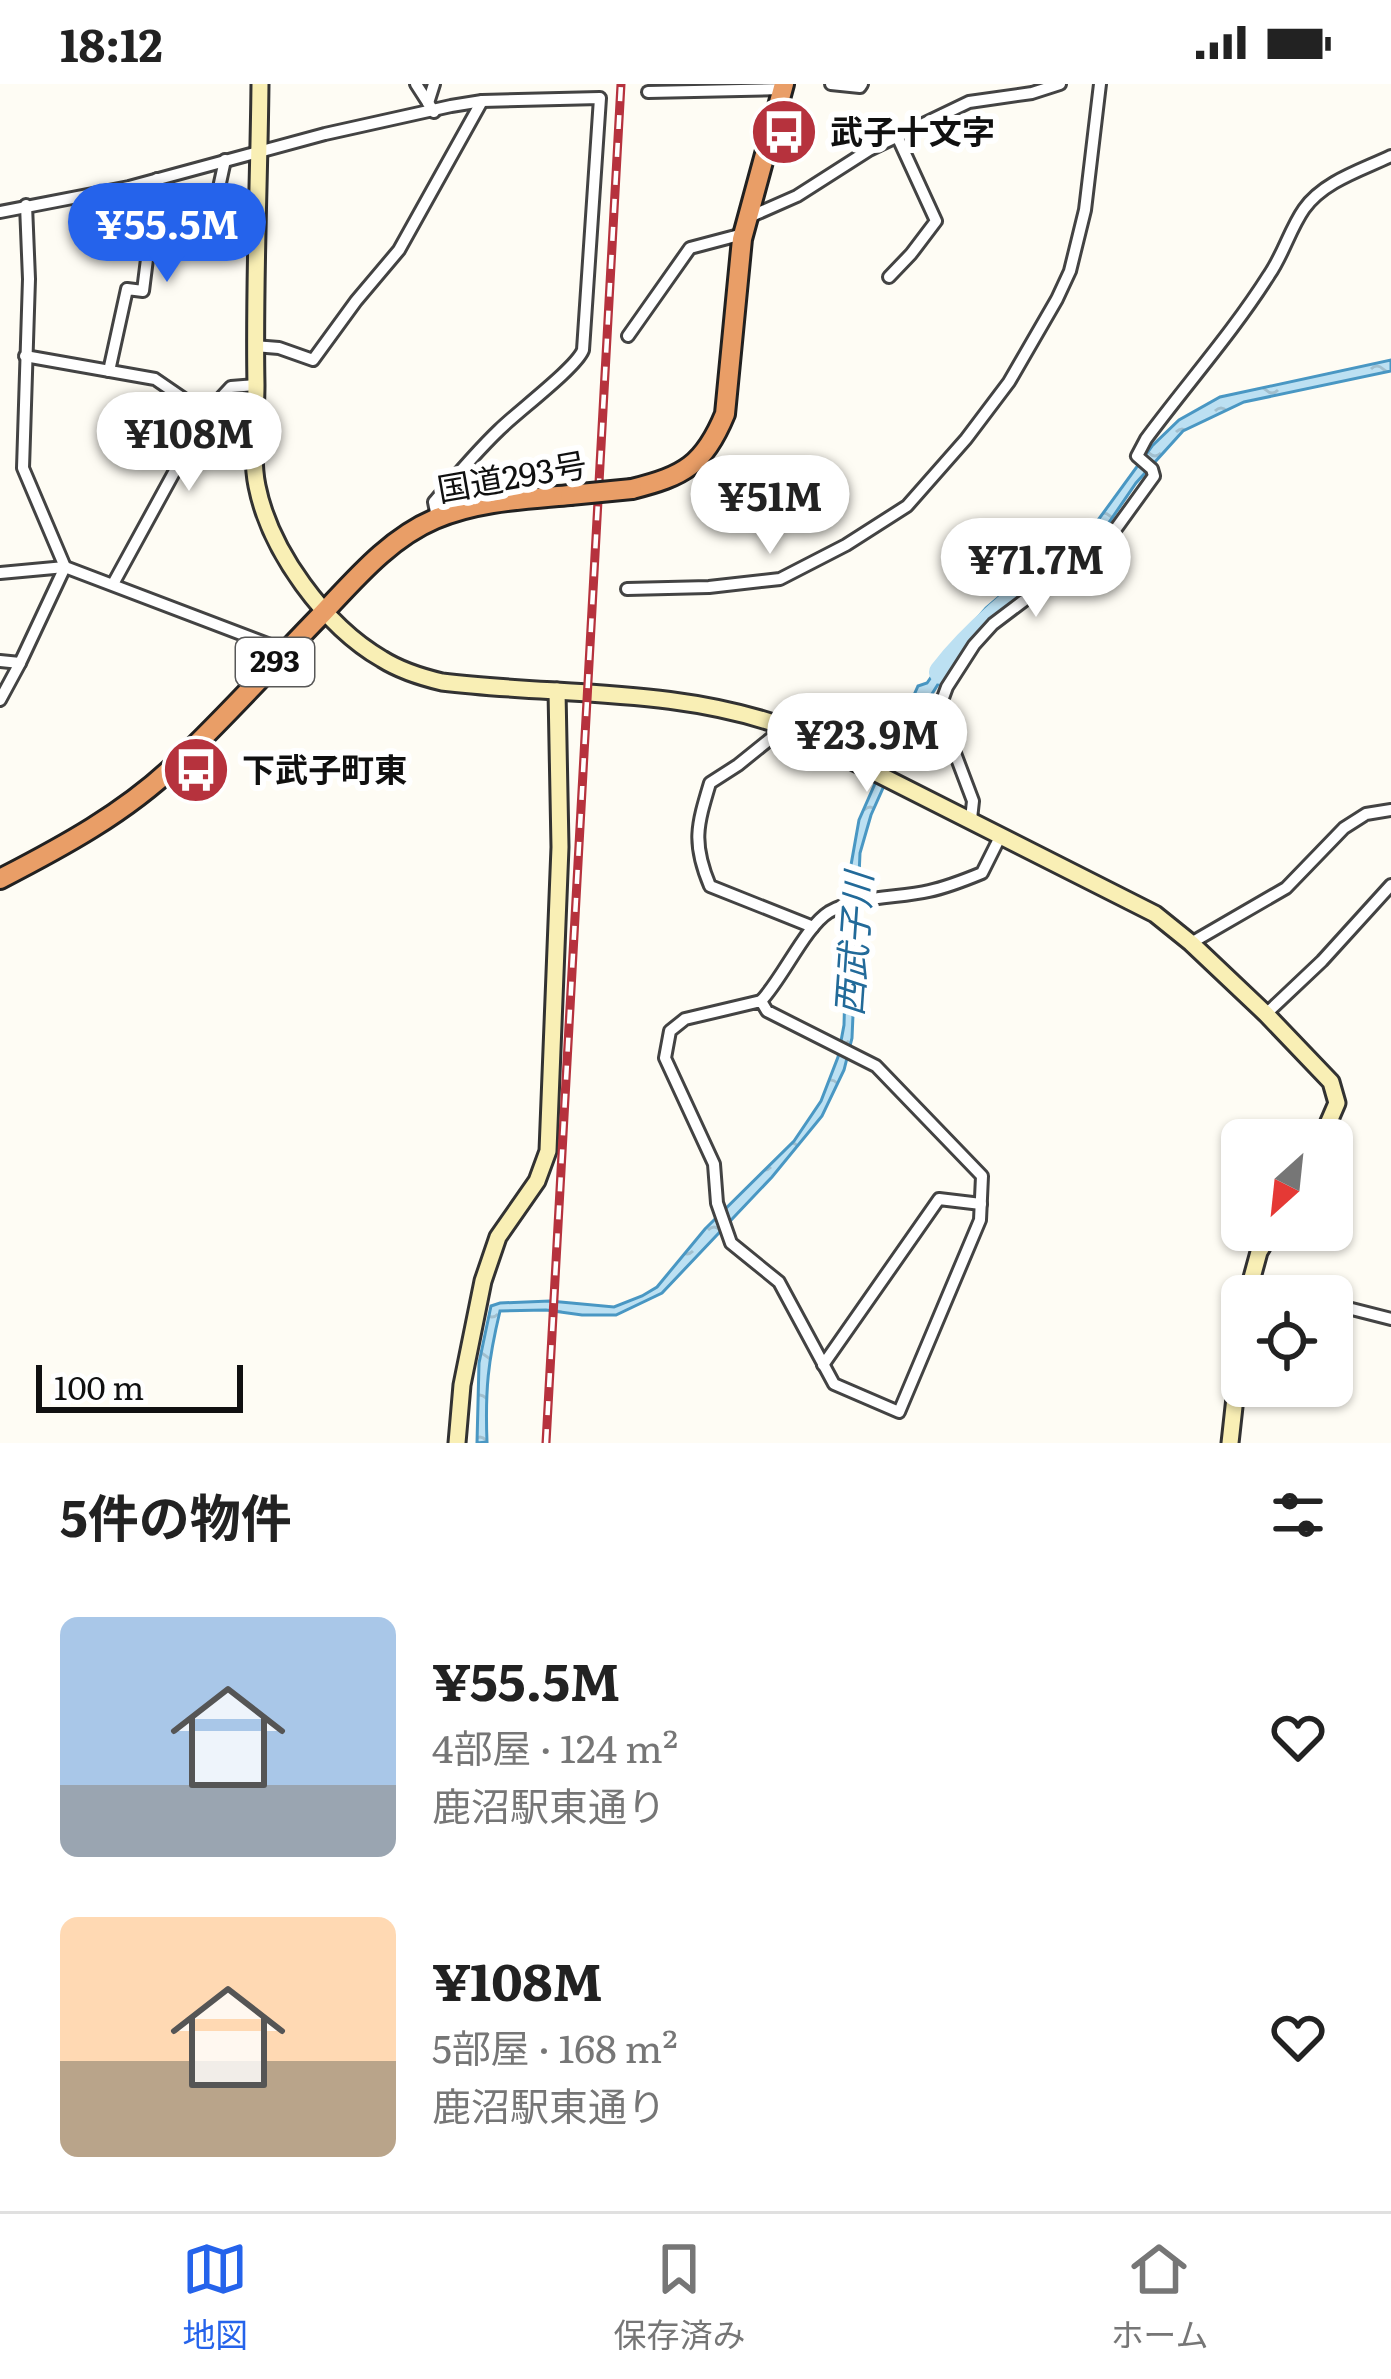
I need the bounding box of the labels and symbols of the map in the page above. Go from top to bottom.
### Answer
bus stop icon: 武子十文字 [749,97,819,167]
place label: 武子十文字 [830,105,995,154]
pin: ¥55.5M [69,183,265,285]
pin: ¥108M [105,392,273,494]
street label: 国道293号 [433,437,590,512]
pin: ¥51M [699,455,841,557]
pin: ¥71.7M [938,518,1134,620]
road number: 293 [236,638,314,686]
pin: ¥23.9M [769,693,965,795]
bus stop icon: 下武子町東 [161,735,231,805]
place label: 下武子町東 [242,743,407,792]
water label: 西武子川 [820,866,883,1018]
north arrow [1221,1119,1353,1251]
scale bar [36,1359,243,1412]

